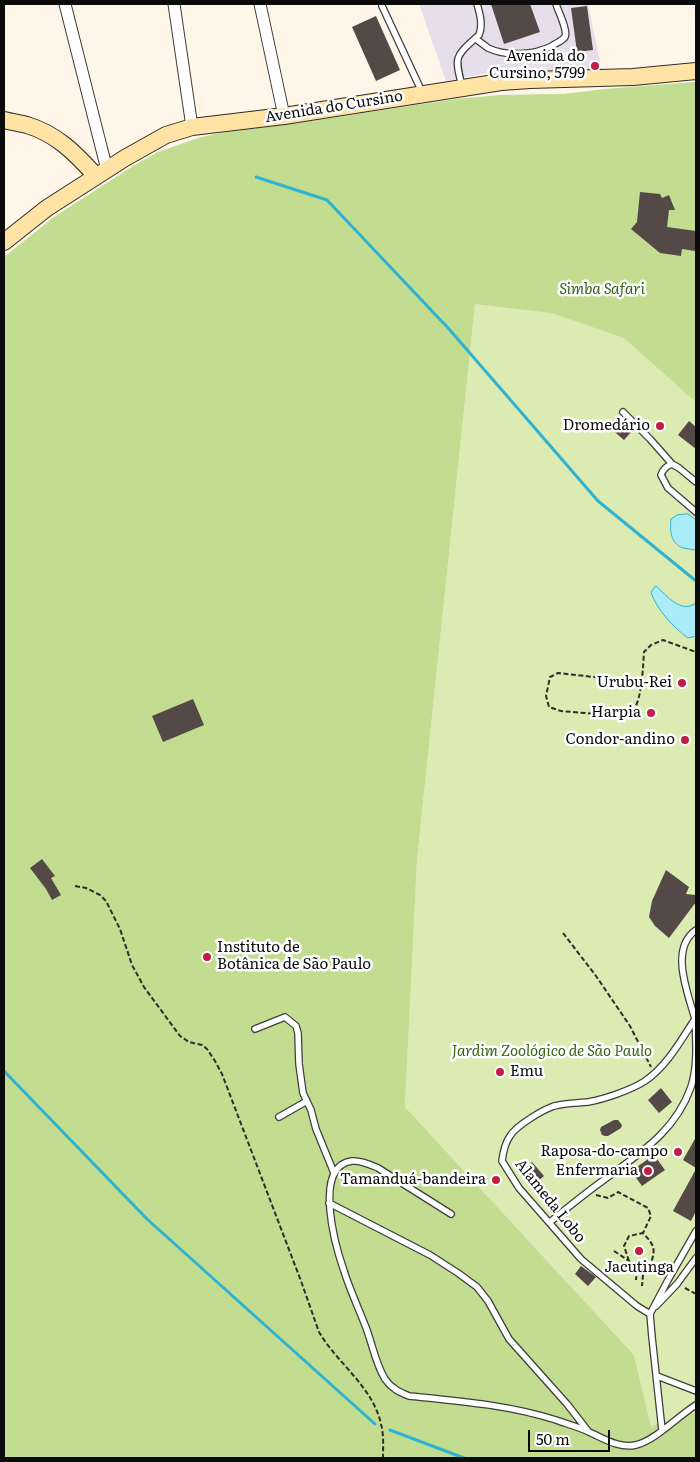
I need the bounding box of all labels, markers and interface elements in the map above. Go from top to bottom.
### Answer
place label: Avenida do Cursino, 5799 [489,48,585,83]
marker: Avenida do Cursino, 5799 [589,60,601,72]
street label: Avenida do Cursino [264,87,404,127]
park label: Simba Safari [559,281,645,299]
place label: Dromedário [563,417,650,435]
marker: Dromedário [654,420,666,432]
place label: Urubu-Rei [597,674,672,692]
marker: Urubu-Rei [676,677,688,689]
place label: Harpia [591,704,641,722]
marker: Harpia [645,707,657,719]
place label: Condor-andino [565,731,675,749]
marker: Condor-andino [679,734,691,746]
place label: Instituto de Botânica de São Paulo [217,939,371,974]
marker: Instituto de Botânica de São Paulo [201,951,213,963]
park label: Jardim Zoológico de São Paulo [452,1043,652,1061]
place label: Emu [510,1063,543,1081]
marker: Emu [494,1066,506,1078]
place label: Raposa-do-campo [540,1143,668,1161]
marker: Raposa-do-campo [672,1146,684,1158]
street label: Alameda Lobo [511,1156,589,1246]
place label: Enfermaria [555,1162,638,1180]
marker: Enfermaria [642,1165,654,1177]
place label: Tamanduá-bandeira [340,1171,486,1189]
marker: Tamanduá-bandeira [490,1174,502,1186]
marker: Jacutinga [633,1245,645,1257]
place label: Jacutinga [604,1259,674,1277]
scale bar [530,1420,612,1452]
text: 50 m [536,1427,570,1450]

